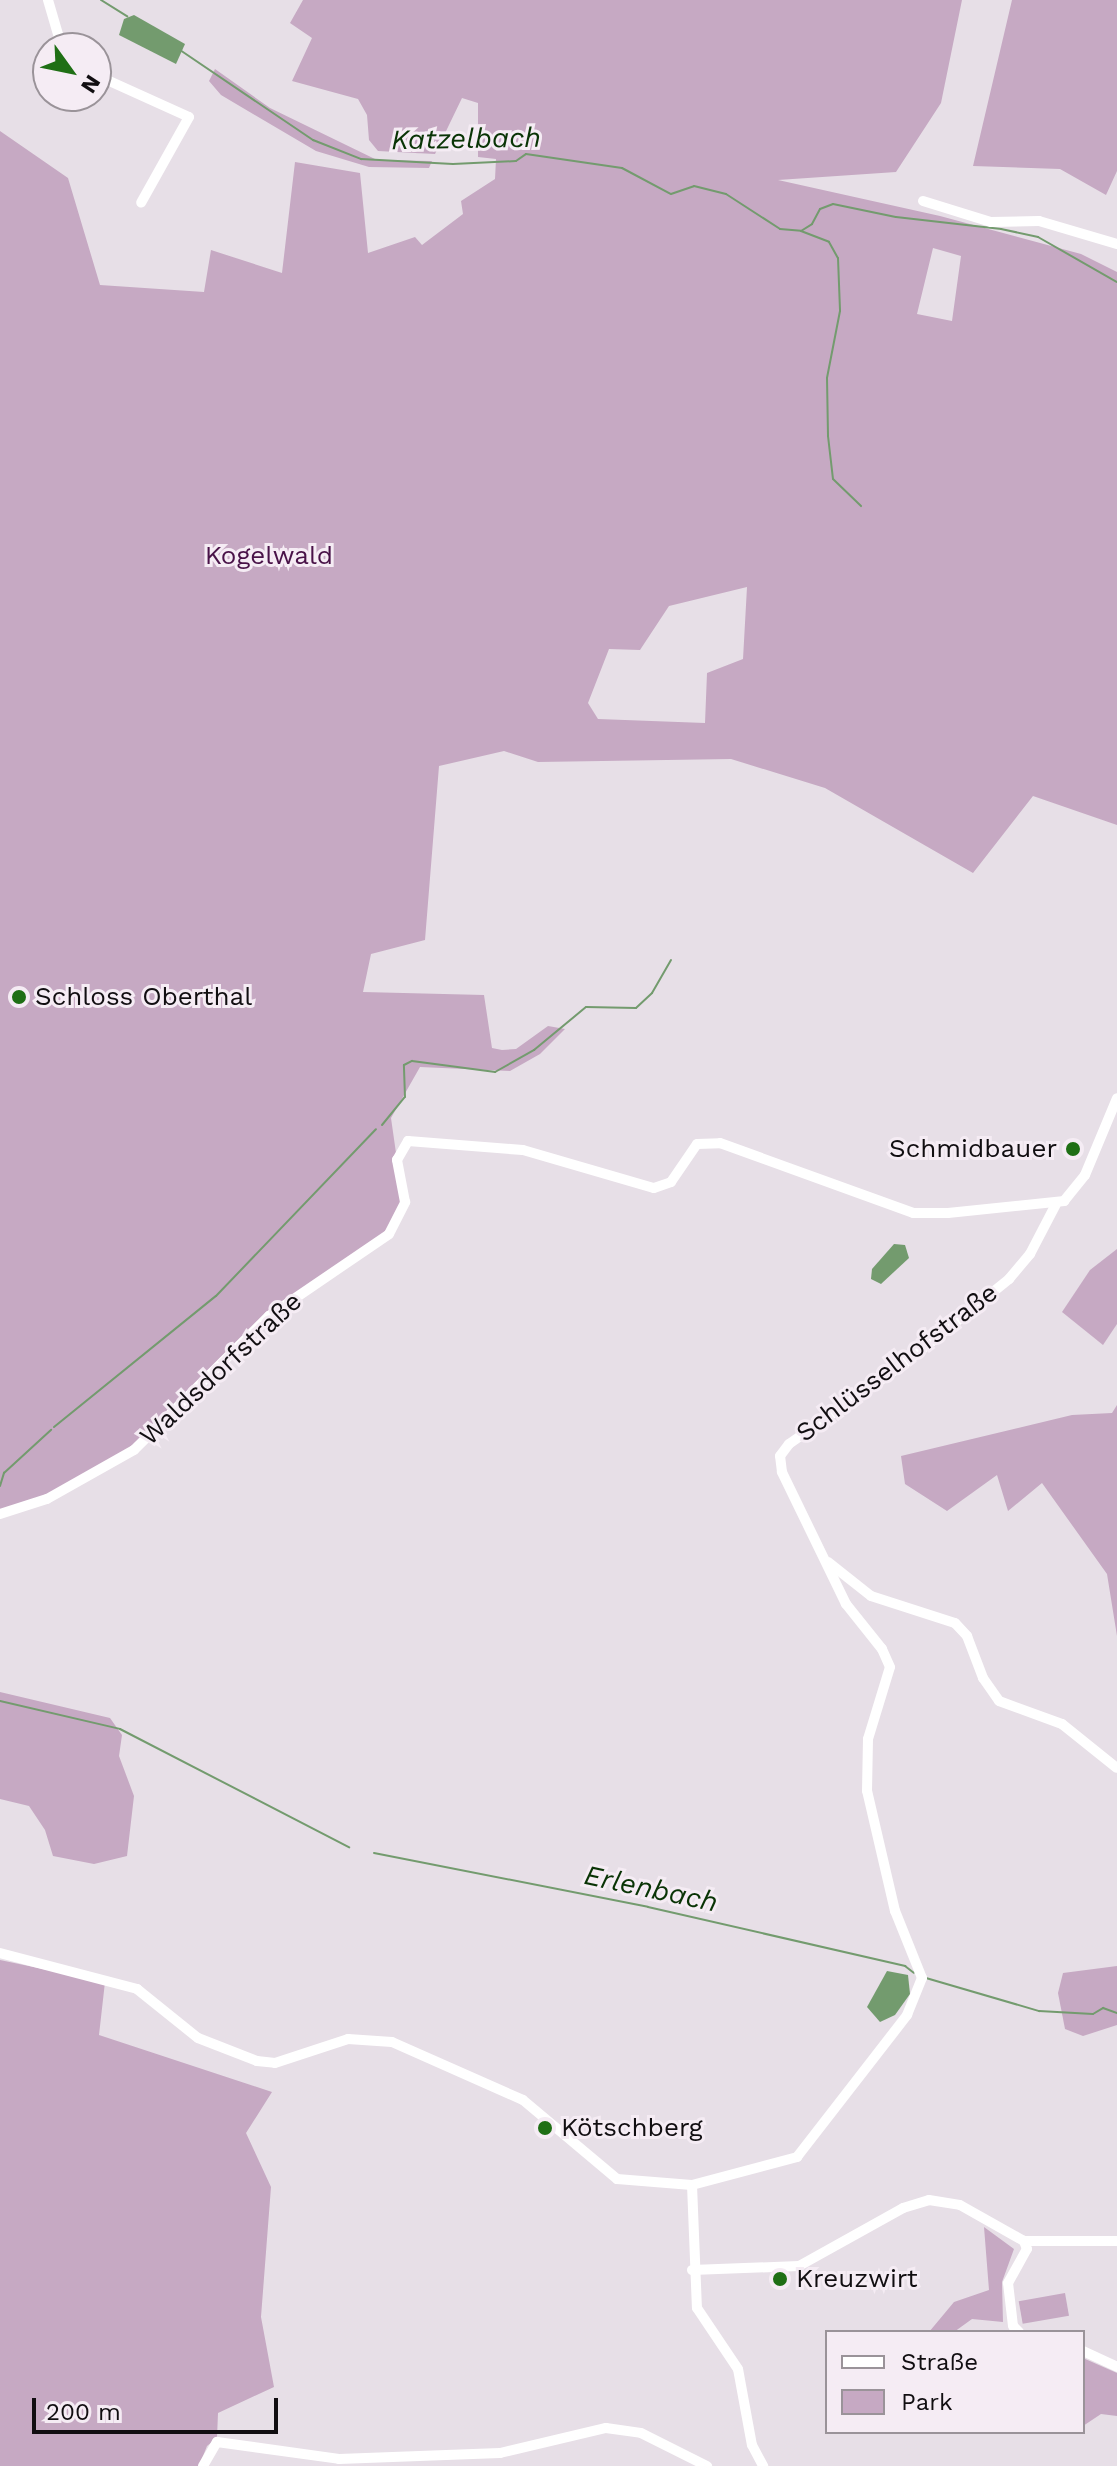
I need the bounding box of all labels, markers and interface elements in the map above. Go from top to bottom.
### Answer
north arrow [32,32,112,112]
text: N [76,71,106,98]
water label: Katzelbach [391,121,541,157]
park label: Kogelwald [205,540,333,572]
place label: Schloss Oberthal [35,981,252,1013]
marker: Schloss Oberthal [10,988,28,1006]
place label: Schmidbauer [889,1133,1057,1165]
marker: Schmidbauer [1064,1140,1082,1158]
street label: Schlüsselhofstraße [790,1277,1004,1449]
street label: Waldsdorfstraße [134,1286,308,1452]
water label: Erlenbach [581,1858,721,1920]
place label: Kötschberg [561,2112,703,2144]
marker: Kötschberg [536,2119,554,2137]
place label: Kreuzwirt [796,2263,918,2295]
marker: Kreuzwirt [771,2270,789,2288]
legend [825,2330,1085,2434]
text: Straße [901,2348,978,2376]
scale bar [36,2382,282,2432]
text: Park [901,2388,953,2416]
text: 200 m [46,2398,121,2426]

